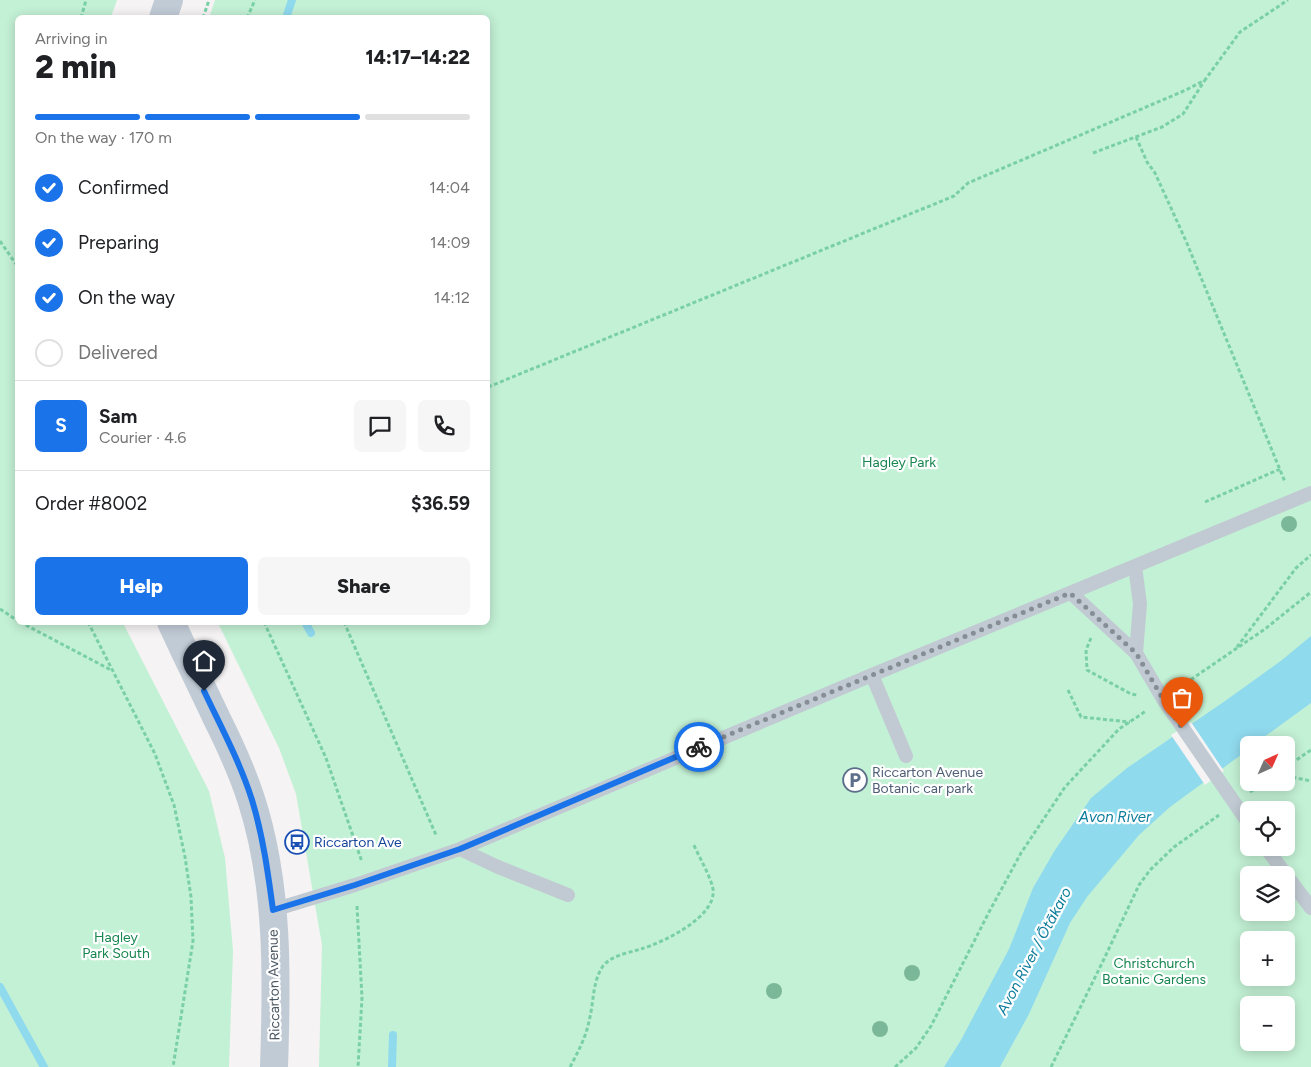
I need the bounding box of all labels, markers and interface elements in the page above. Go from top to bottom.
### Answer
text: Arriving in [35,29,107,48]
text: 14:17–14:22 [366,46,470,69]
text: 2 min [35,48,117,86]
text: On the way · 170 m [35,128,172,147]
icon: check [35,174,63,202]
text: Confirmed [78,176,169,199]
text: 14:04 [429,178,470,197]
icon: check [35,229,63,257]
text: Preparing [78,231,159,254]
text: 14:09 [430,233,470,252]
icon: check [35,284,63,312]
text: On the way [78,286,175,309]
text: 14:12 [434,288,470,307]
text: Delivered [78,341,158,364]
button: chat [354,400,406,452]
button: phone [418,400,470,452]
text: Sam [99,405,137,428]
text: S [55,414,67,437]
text: Courier · 4.6 [99,428,186,447]
park label: Hagley Park [862,454,936,471]
text: Order #8002 [35,492,147,515]
text: $36.59 [411,492,470,515]
button: Help [35,557,248,615]
button: Share [258,557,470,615]
pin [183,640,225,691]
icon: home [190,647,218,675]
pin [1161,677,1203,728]
icon: bag [1168,684,1196,712]
courier [674,722,724,772]
icon: bike [685,733,713,761]
north arrow [1240,736,1295,791]
map controls [1240,736,1295,1051]
place label: Riccarton Avenue Botanic car park [872,764,983,797]
parking icon: Riccarton Avenue Botanic car park [842,767,868,793]
button: locate [1240,801,1295,856]
water label: Avon River [1078,808,1152,826]
bus stop icon: Riccarton Ave [284,829,310,855]
place label: Riccarton Ave [314,834,402,851]
button: layers [1240,866,1295,921]
water label: Avon River / Ōtākaro [992,884,1075,1019]
park label: Hagley Park South [82,929,150,962]
street label: Riccarton Avenue [265,929,283,1041]
button: + [1240,931,1295,986]
park label: Christchurch Botanic Gardens [1102,955,1206,988]
button: − [1240,996,1295,1051]

